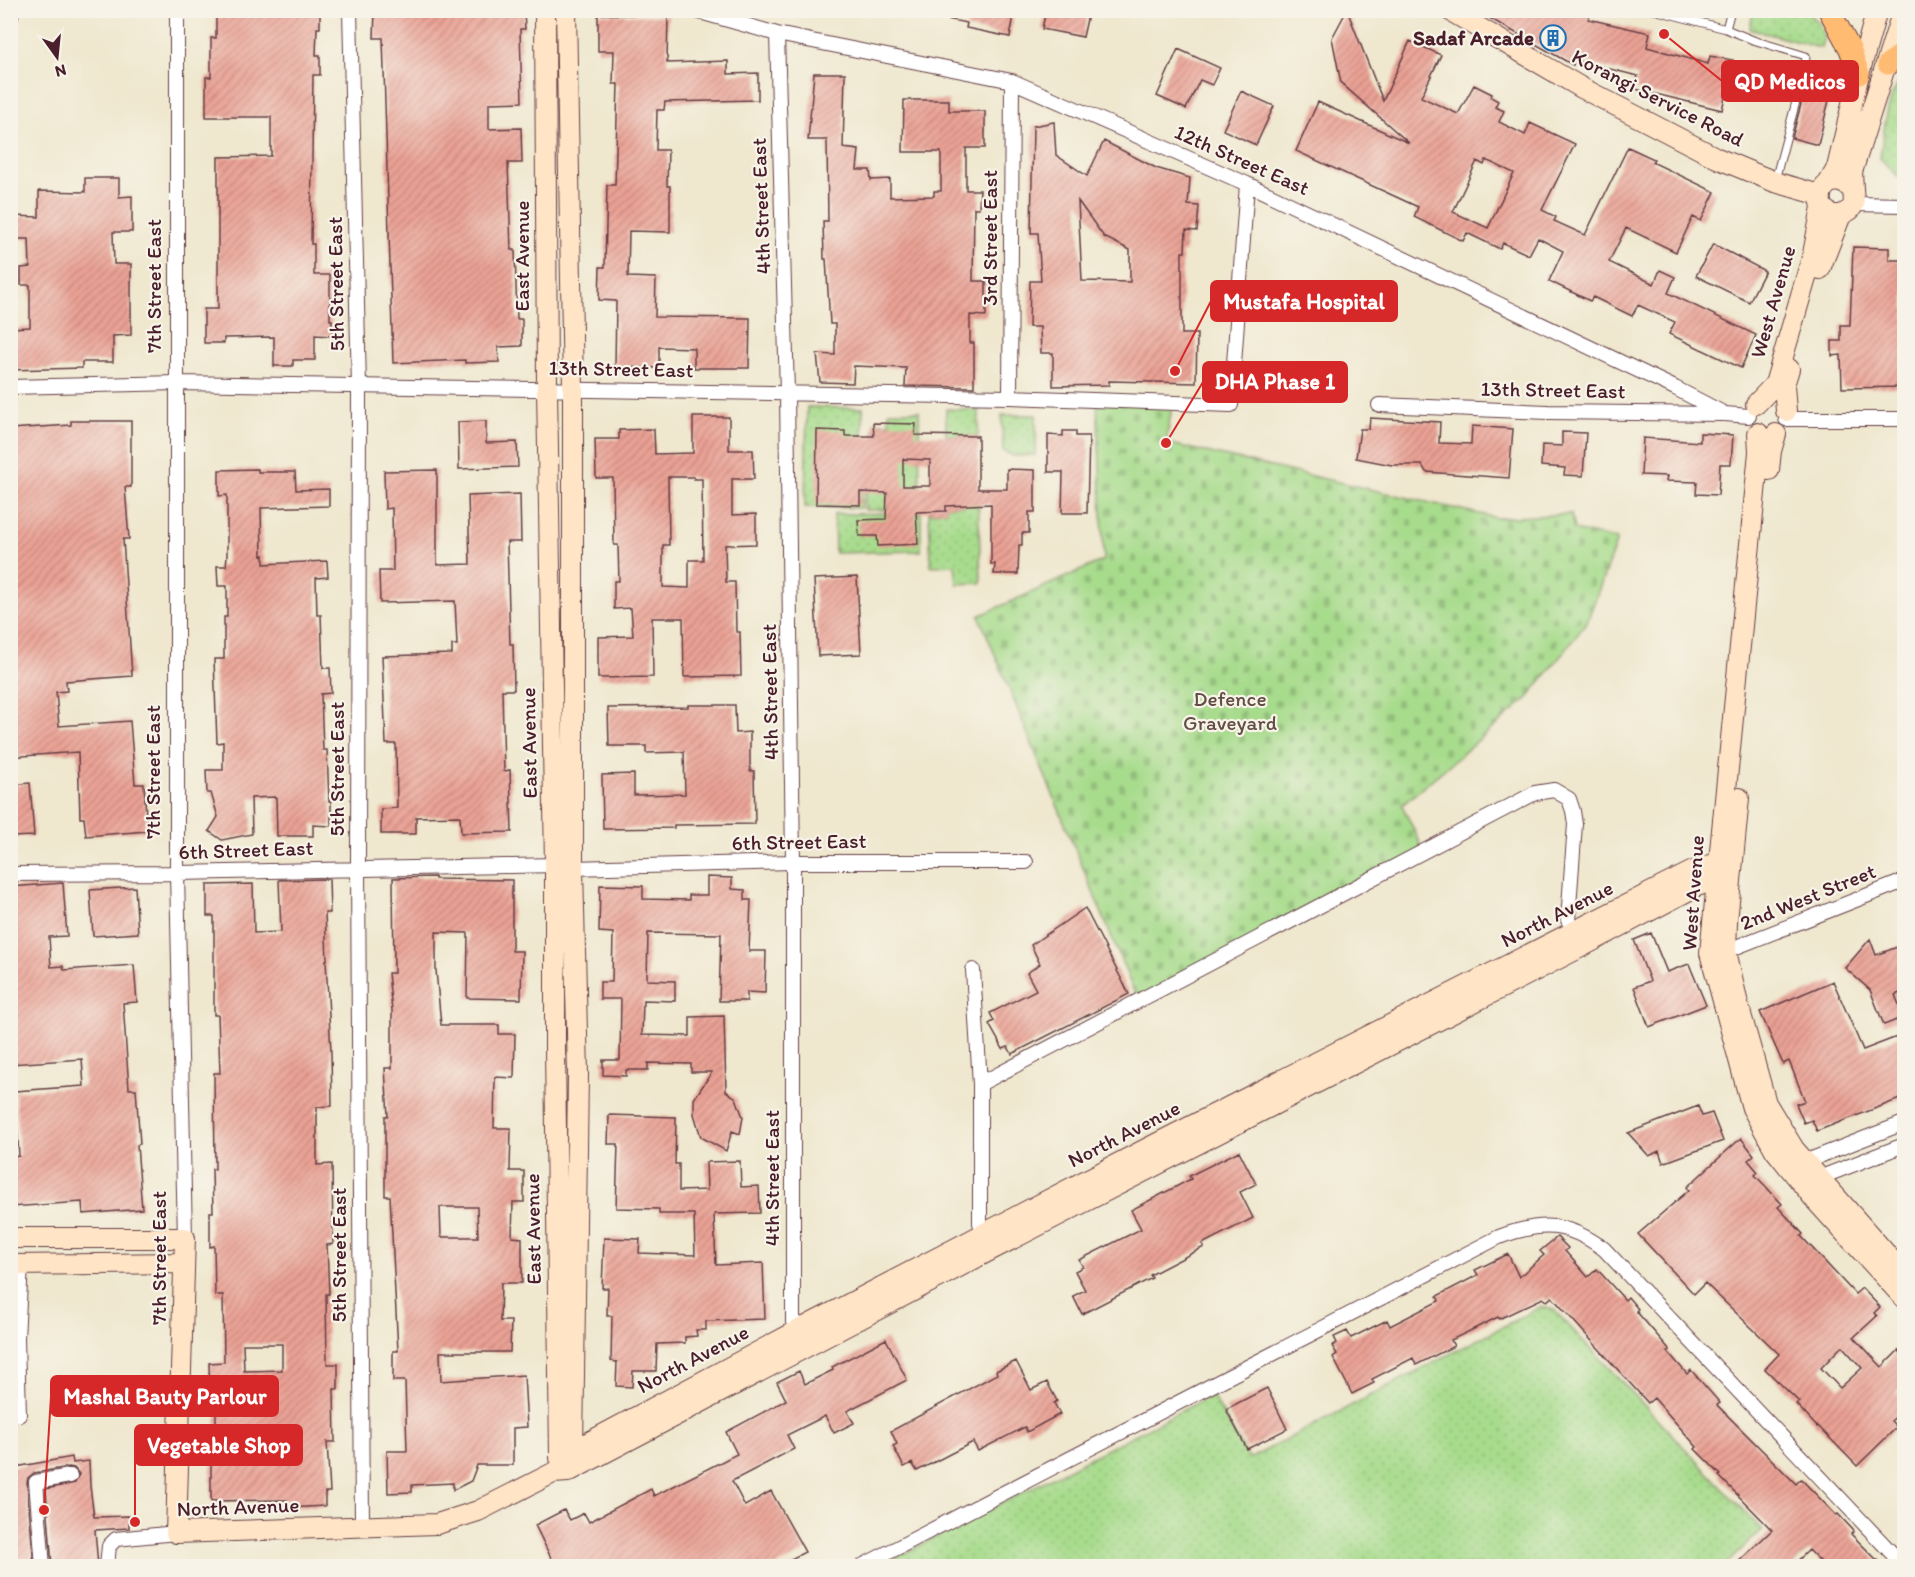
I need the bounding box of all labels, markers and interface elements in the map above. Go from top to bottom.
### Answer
building icon: Sadaf Arcade [1538,23,1568,53]
place label: Sadaf Arcade [1413,25,1534,50]
north arrow [27,27,87,87]
street label: Korangi Service Road [1568,43,1749,152]
text: N [53,60,68,82]
callout: QD Medicos [1722,61,1858,101]
text: QD Medicos [1734,68,1846,95]
street label: 12th Street East [1171,119,1313,200]
street label: 4th Street East [746,137,775,275]
street label: 3rd Street East [977,170,1002,306]
street label: East Avenue [509,200,534,312]
street label: 5th Street East [322,216,349,352]
street label: 7th Street East [141,219,166,353]
street label: West Avenue [1745,243,1801,361]
callout: Mustafa Hospital [1211,281,1397,321]
text: Mustafa Hospital [1223,288,1386,315]
street label: 13th Street East [548,355,694,382]
callout: DHA Phase 1 [1203,362,1347,402]
text: DHA Phase 1 [1215,368,1336,395]
street label: 13th Street East [1480,376,1626,403]
street label: 4th Street East [756,623,783,760]
park label: Defence Graveyard [1183,686,1277,735]
street label: East Avenue [515,687,542,799]
street label: 5th Street East [324,701,349,836]
street label: 7th Street East [140,705,165,839]
street label: 6th Street East [731,828,867,855]
street label: West Avenue [1676,834,1709,952]
street label: 6th Street East [178,835,314,864]
street label: 2nd West Street [1736,858,1879,935]
street label: North Avenue [1496,875,1617,953]
street label: North Avenue [1063,1095,1184,1173]
street label: 4th Street East [759,1110,784,1246]
street label: East Avenue [519,1173,546,1285]
street label: 5th Street East [326,1187,351,1322]
street label: 7th Street East [146,1191,171,1325]
street label: North Avenue [633,1319,753,1398]
callout: Mashal Bauty Parlour [51,1376,278,1416]
text: Mashal Bauty Parlour [63,1383,267,1410]
callout: Vegetable Shop [135,1425,302,1465]
text: Vegetable Shop [147,1432,291,1459]
street label: North Avenue [176,1492,300,1521]

